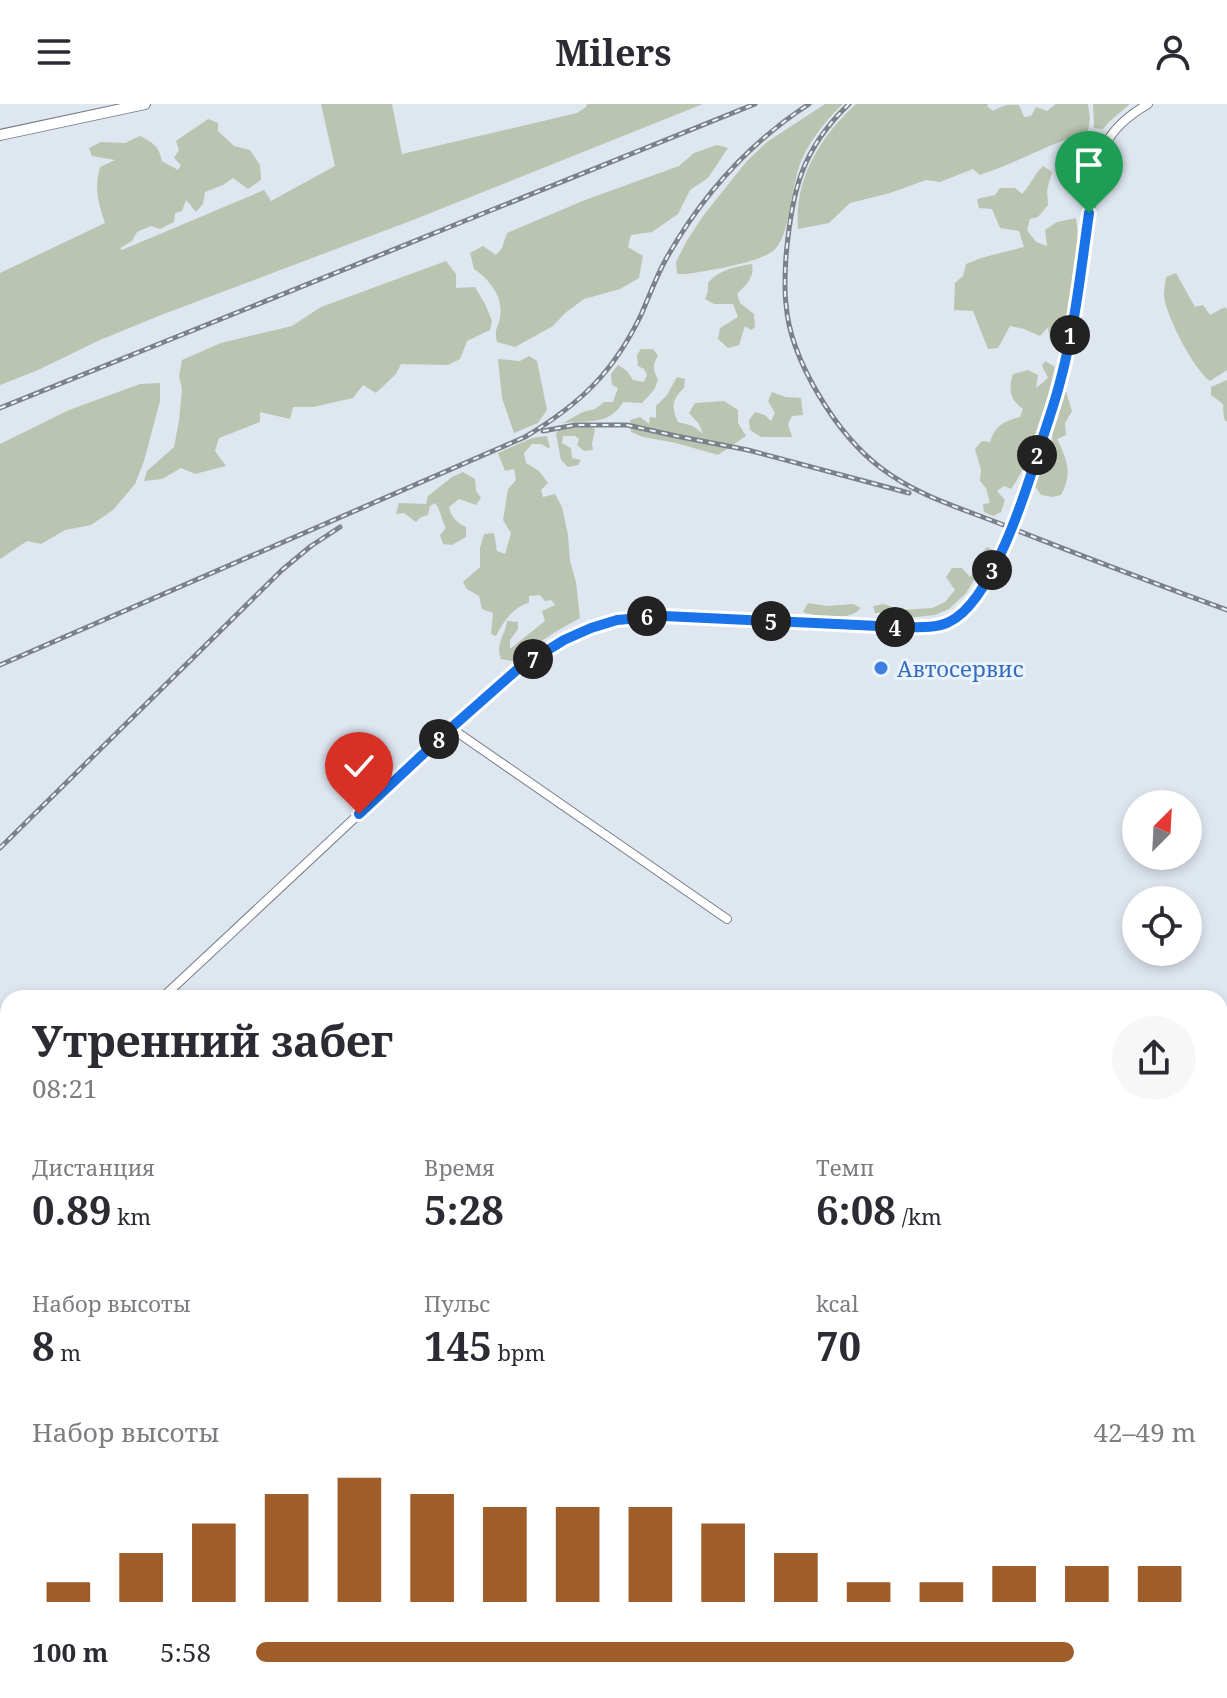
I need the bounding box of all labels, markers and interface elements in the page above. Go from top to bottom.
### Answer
text: Milers [555,28,672,77]
icon: menu [32,30,76,74]
icon: person [1151,30,1195,74]
pin [1055,131,1123,213]
icon: arrive [1067,143,1111,187]
pin: 1 [1050,315,1090,355]
text: 1 [1064,320,1076,350]
pin: 2 [1017,435,1057,475]
text: 2 [1031,440,1043,470]
pin: 3 [972,550,1012,590]
text: 3 [986,555,998,585]
pin: 6 [627,596,667,636]
text: 6 [641,601,653,631]
pin: 5 [751,601,791,641]
text: 5 [765,606,777,636]
pin: 4 [875,607,915,647]
text: 4 [889,612,901,642]
pin: 7 [513,639,553,679]
text: 7 [527,644,539,674]
place label: Автосервис [897,653,1024,683]
marker: Автосервис [872,659,890,677]
pin: 8 [419,719,459,759]
text: 8 [433,724,445,754]
pin [325,732,393,814]
icon: check [337,744,381,788]
north arrow [1122,790,1202,870]
map controls [1122,790,1202,966]
button: locate [1122,886,1202,966]
text: Утренний забег [32,1010,393,1070]
button: share [1112,1016,1196,1100]
text: 08:21 [32,1070,98,1106]
text: Дистанция [32,1152,155,1182]
text: Время [424,1152,495,1182]
text: Темп [816,1152,874,1182]
text: 0.89 [32,1182,112,1237]
text: 5:28 [424,1182,504,1237]
text: 6:08 [816,1182,896,1237]
text: km [112,1201,151,1231]
text: /km [896,1201,942,1231]
text: Набор высоты [32,1288,191,1318]
text: Пульс [424,1288,490,1318]
text: kcal [816,1288,858,1318]
text: 8 [32,1318,55,1373]
text: 145 [424,1318,492,1373]
text: 70 [816,1318,861,1373]
text: m [55,1337,81,1367]
text: bpm [492,1337,545,1367]
text: Набор высоты [32,1414,220,1450]
text: 42–49 m [1094,1414,1196,1450]
text: 100 m [32,1634,108,1670]
text: 5:58 [160,1634,211,1670]

